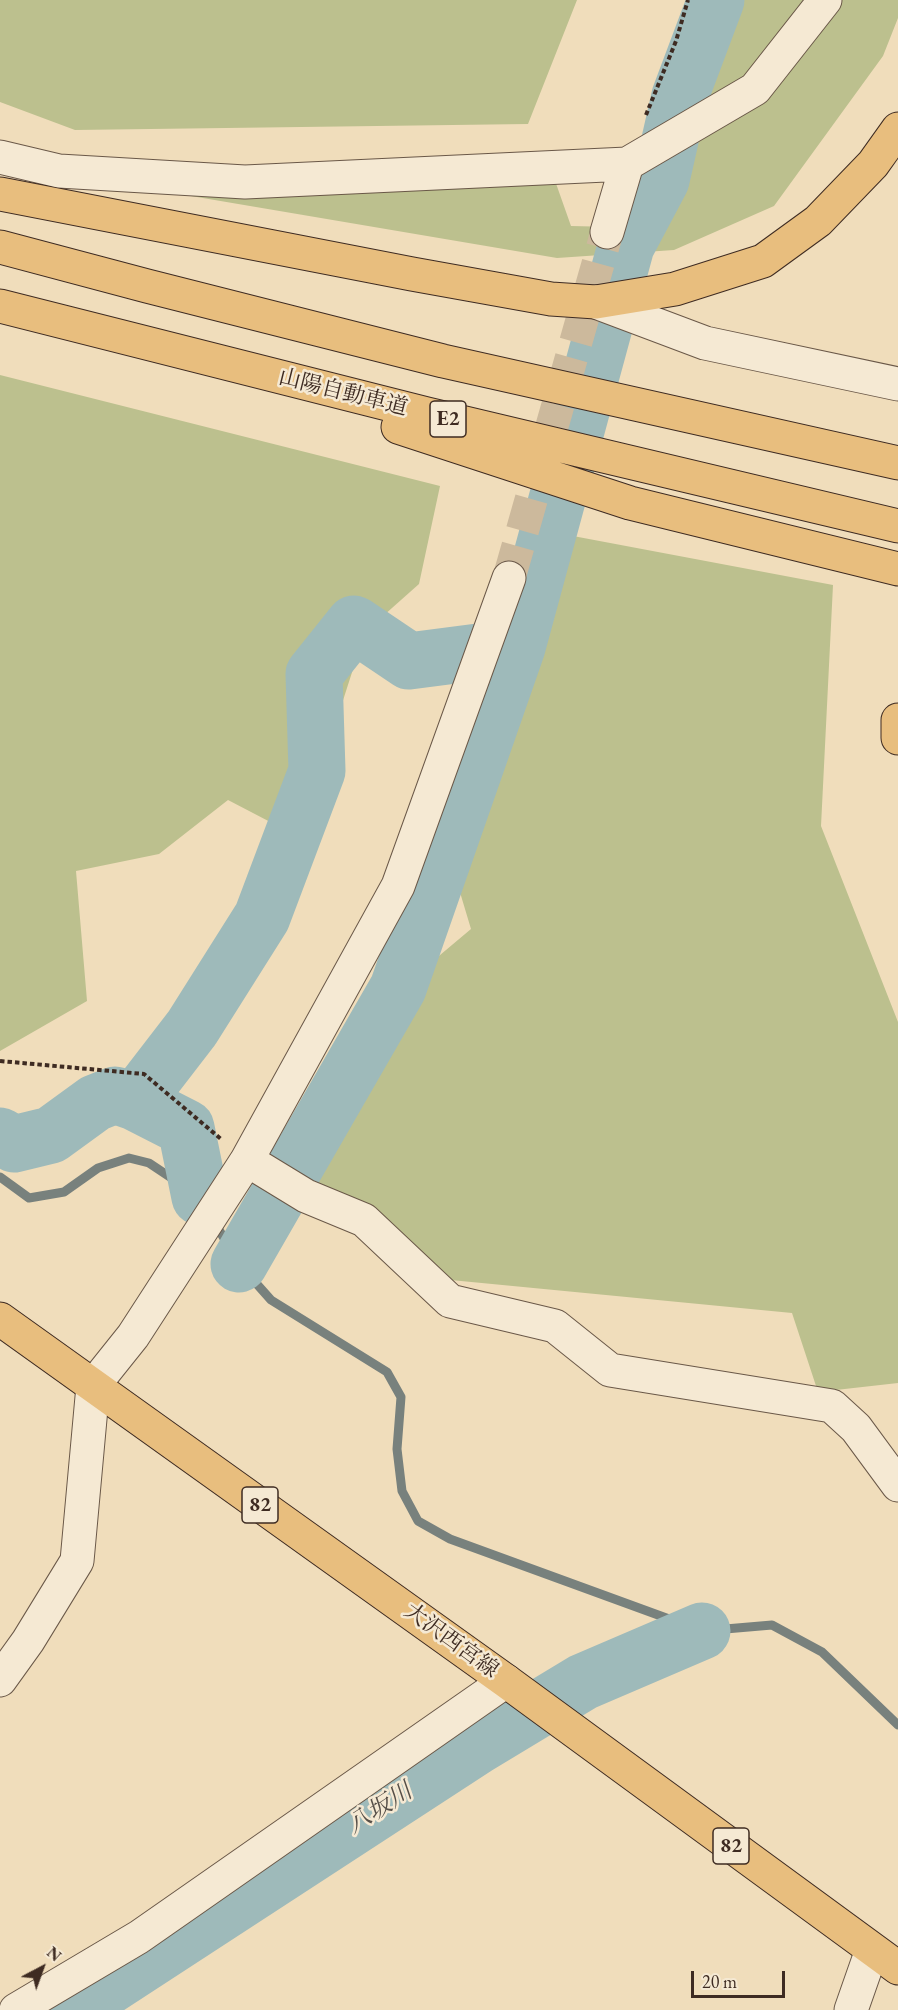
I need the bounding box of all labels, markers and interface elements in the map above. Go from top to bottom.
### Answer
street label: 山陽自動車道 [276,364,410,422]
road number: E2 [430,401,466,437]
road number: 82 [242,1487,278,1523]
street label: 大沢西宮線 [399,1598,503,1684]
water label: 八坂川 [342,1777,418,1841]
road number: 82 [713,1828,749,1864]
north arrow [12,1938,72,1998]
text: N [42,1942,66,1966]
scale bar [694,1959,788,1997]
text: 20 m [702,1970,737,1993]

